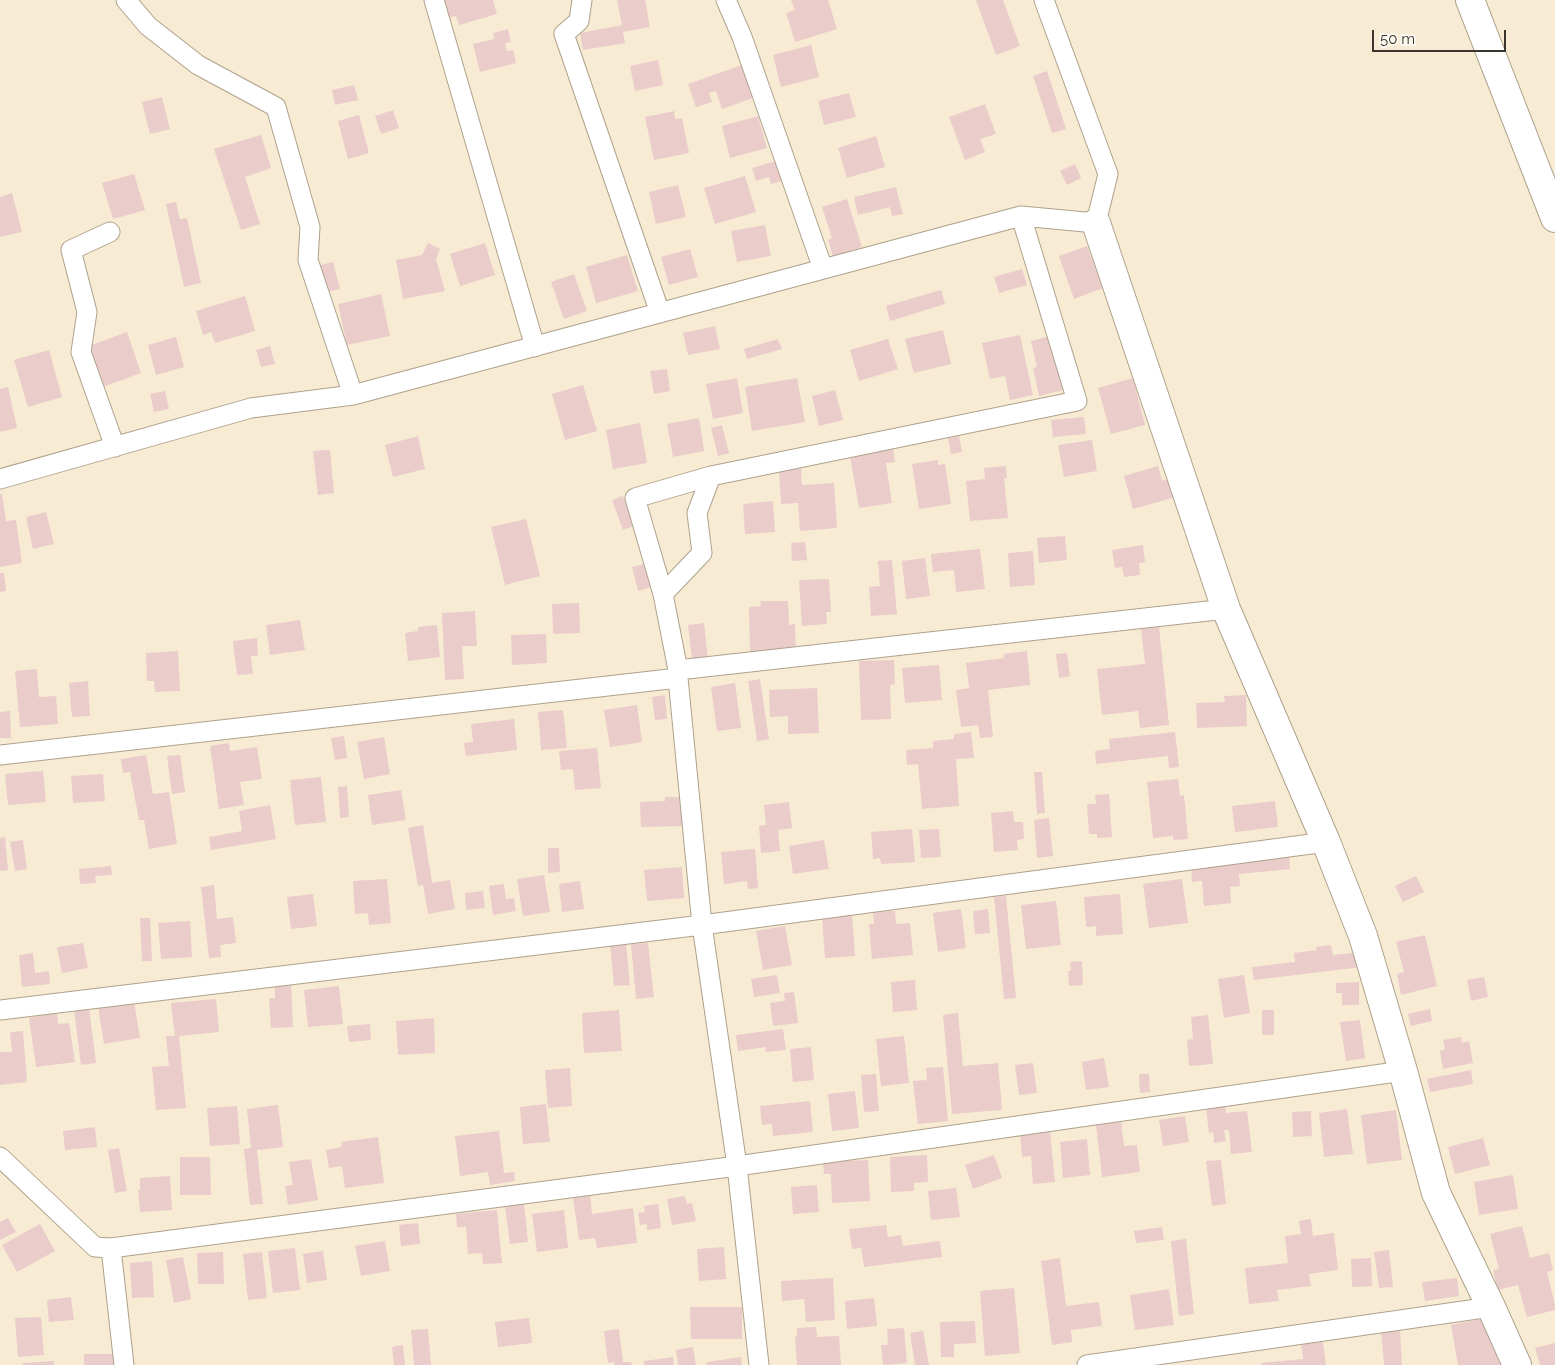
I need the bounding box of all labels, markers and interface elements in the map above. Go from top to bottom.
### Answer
scale bar [1375,20,1509,52]
text: 50 m [1380,30,1415,48]

